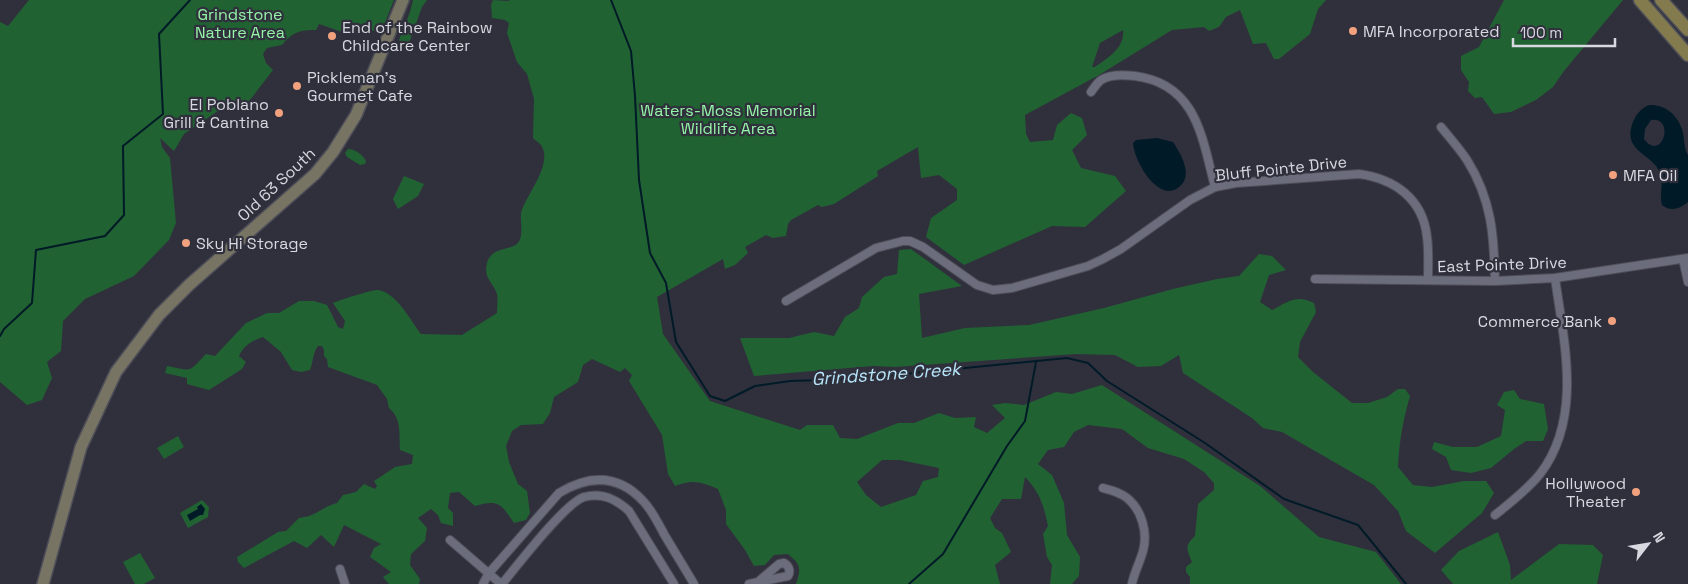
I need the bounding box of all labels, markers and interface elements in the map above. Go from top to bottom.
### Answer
park label: Grindstone Nature Area [195,4,285,43]
scale bar [1513,15,1616,47]
place label: End of the Rainbow Childcare Center [342,17,493,56]
place label: MFA Incorporated [1363,21,1499,42]
text: 100 m [1520,23,1562,42]
marker: MFA Incorporated [1347,25,1359,37]
marker: End of the Rainbow Childcare Center [326,30,338,42]
place label: Pickleman's Gourmet Cafe [307,67,413,106]
marker: Pickleman's Gourmet Cafe [291,80,303,92]
place label: El Poblano Grill & Cantina [163,94,269,133]
park label: Waters-Moss Memorial Wildlife Area [640,100,816,139]
marker: El Poblano Grill & Cantina [273,107,285,119]
street label: Old 63 South [233,143,320,226]
street label: Bluff Pointe Drive [1214,151,1348,186]
place label: MFA Oil [1623,165,1677,186]
marker: MFA Oil [1607,169,1619,181]
place label: Sky Hi Storage [196,233,308,254]
marker: Sky Hi Storage [180,237,192,249]
street label: East Pointe Drive [1437,252,1567,277]
place label: Commerce Bank [1478,311,1602,332]
marker: Commerce Bank [1606,315,1618,327]
water label: Grindstone Creek [811,357,964,390]
place label: Hollywood Theater [1545,473,1626,512]
marker: Hollywood Theater [1630,486,1642,498]
north arrow [1623,519,1673,569]
text: N [1649,529,1669,546]

